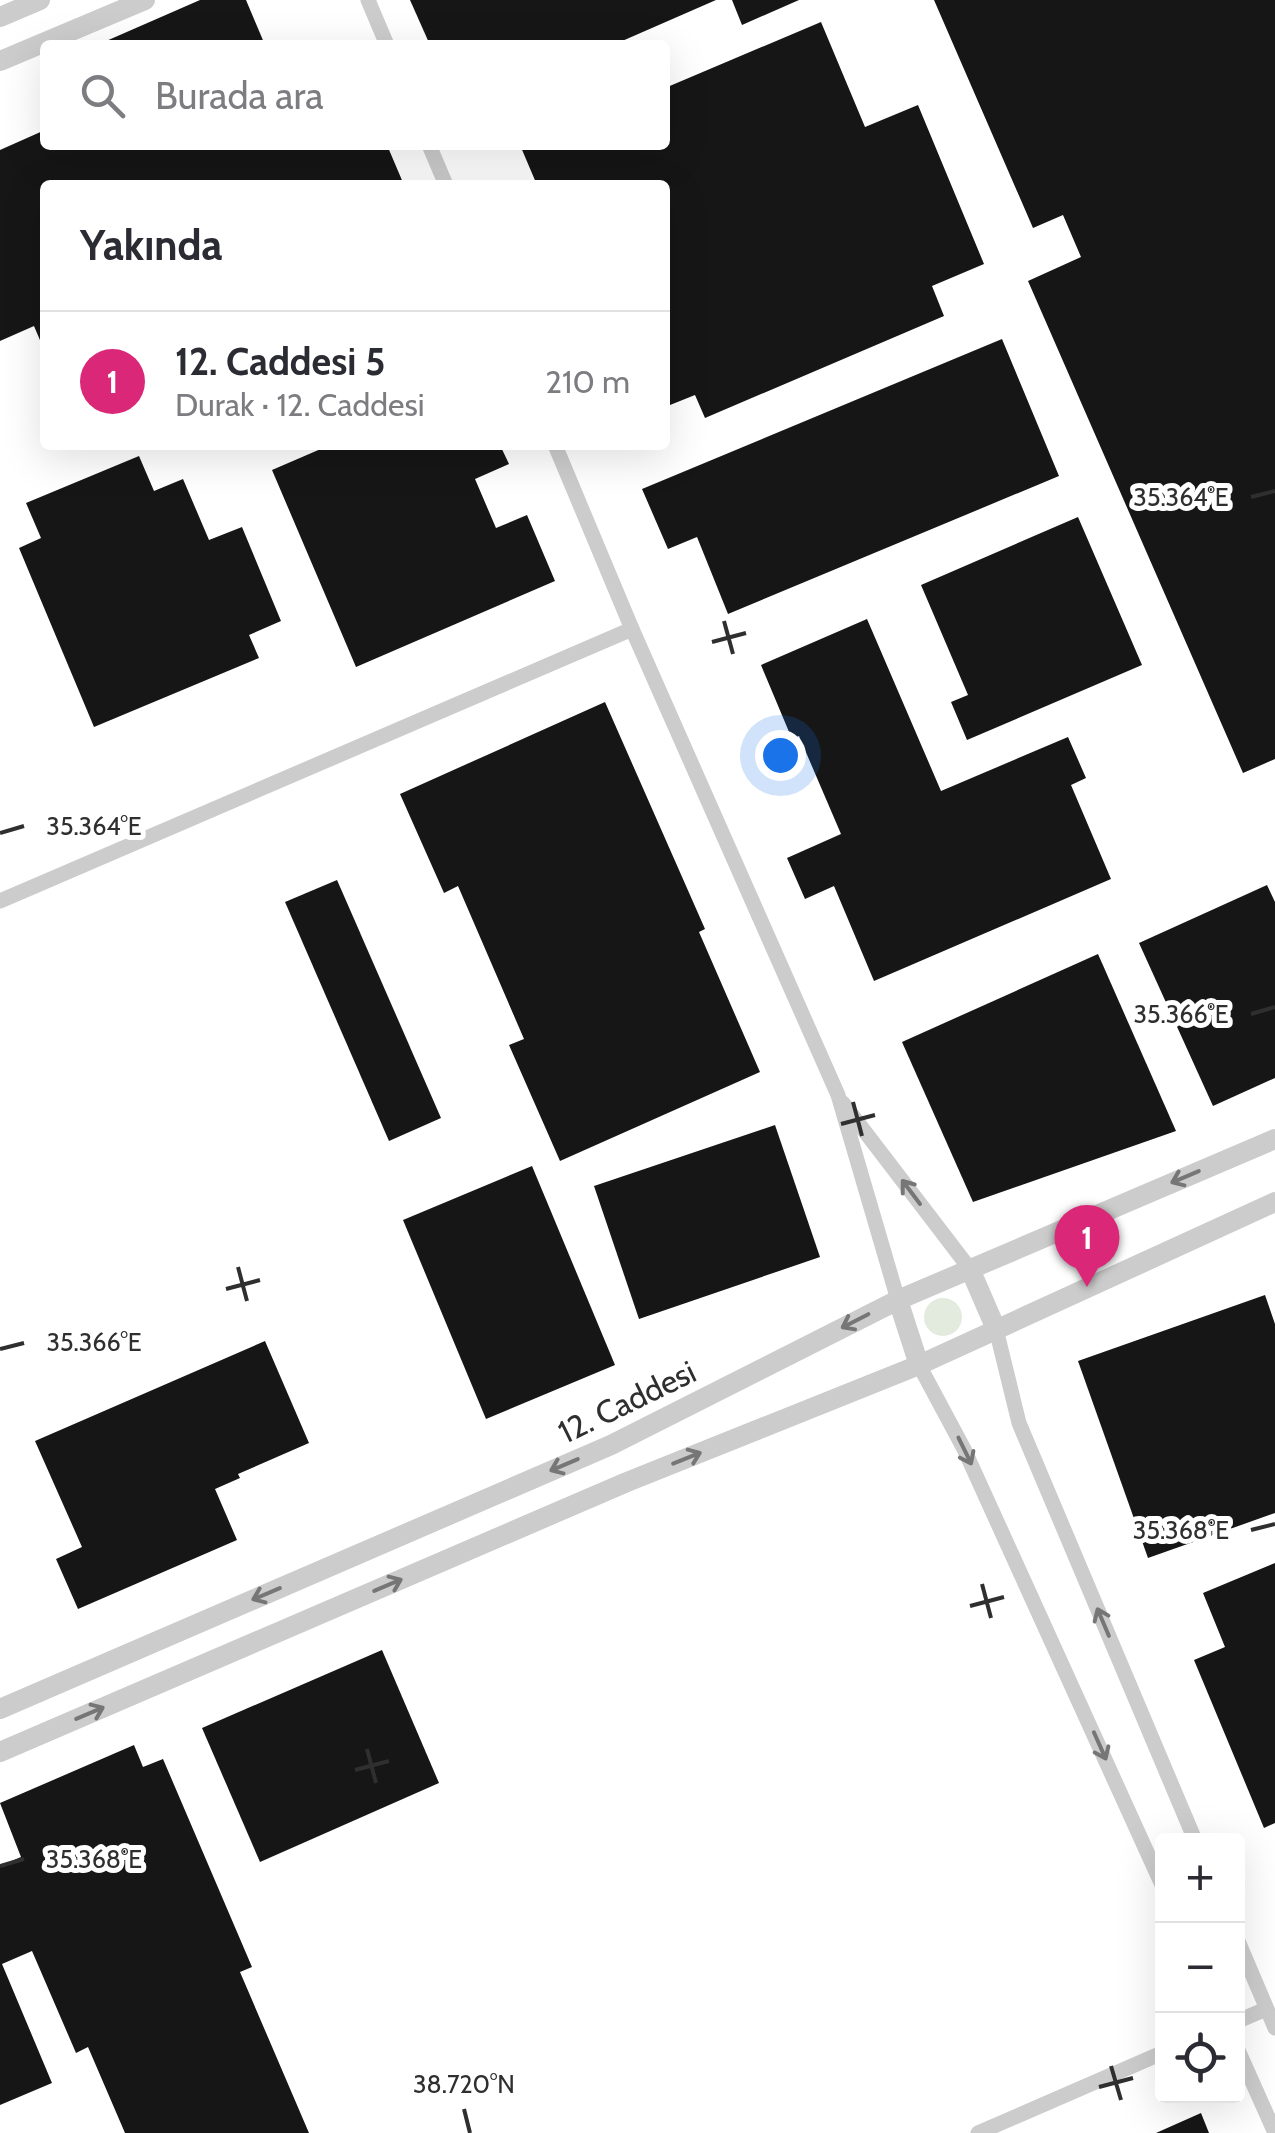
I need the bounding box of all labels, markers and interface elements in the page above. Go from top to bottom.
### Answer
search box [40,40,670,150]
icon: search [75,68,130,123]
text: Burada ara [155,72,324,119]
text: Yakında [80,219,222,271]
text: 12. Caddesi 5 [175,338,385,385]
text: 1 [107,362,118,401]
text: 210 m [545,362,630,401]
text: Durak · 12. Caddesi [175,385,425,424]
text: 35.364°E [1133,482,1229,512]
your location [755,730,806,781]
text: 35.364°E [46,811,142,841]
text: 35.366°E [1133,999,1229,1029]
one-way arrow [1170,1169,1201,1187]
one-way arrow [901,1179,923,1205]
pin: 1 [1054,1204,1120,1287]
one-way arrow [841,1312,871,1331]
text: 35.366°E [46,1327,142,1357]
street label: 12. Caddesi [552,1352,702,1452]
one-way arrow [956,1435,975,1465]
one-way arrow [671,1447,702,1465]
one-way arrow [549,1457,580,1475]
text: 35.368°E [1133,1515,1229,1545]
one-way arrow [372,1575,403,1593]
one-way arrow [251,1586,282,1604]
one-way arrow [1092,1607,1110,1638]
one-way arrow [74,1703,104,1721]
one-way arrow [1091,1731,1110,1761]
map controls [1155,1833,1245,2103]
button: + [1155,1833,1245,1923]
text: 35.368°E [46,1844,142,1874]
button: − [1155,1923,1245,2013]
button: locate [1155,2013,1245,2103]
text: 38.720°N [413,2069,515,2099]

